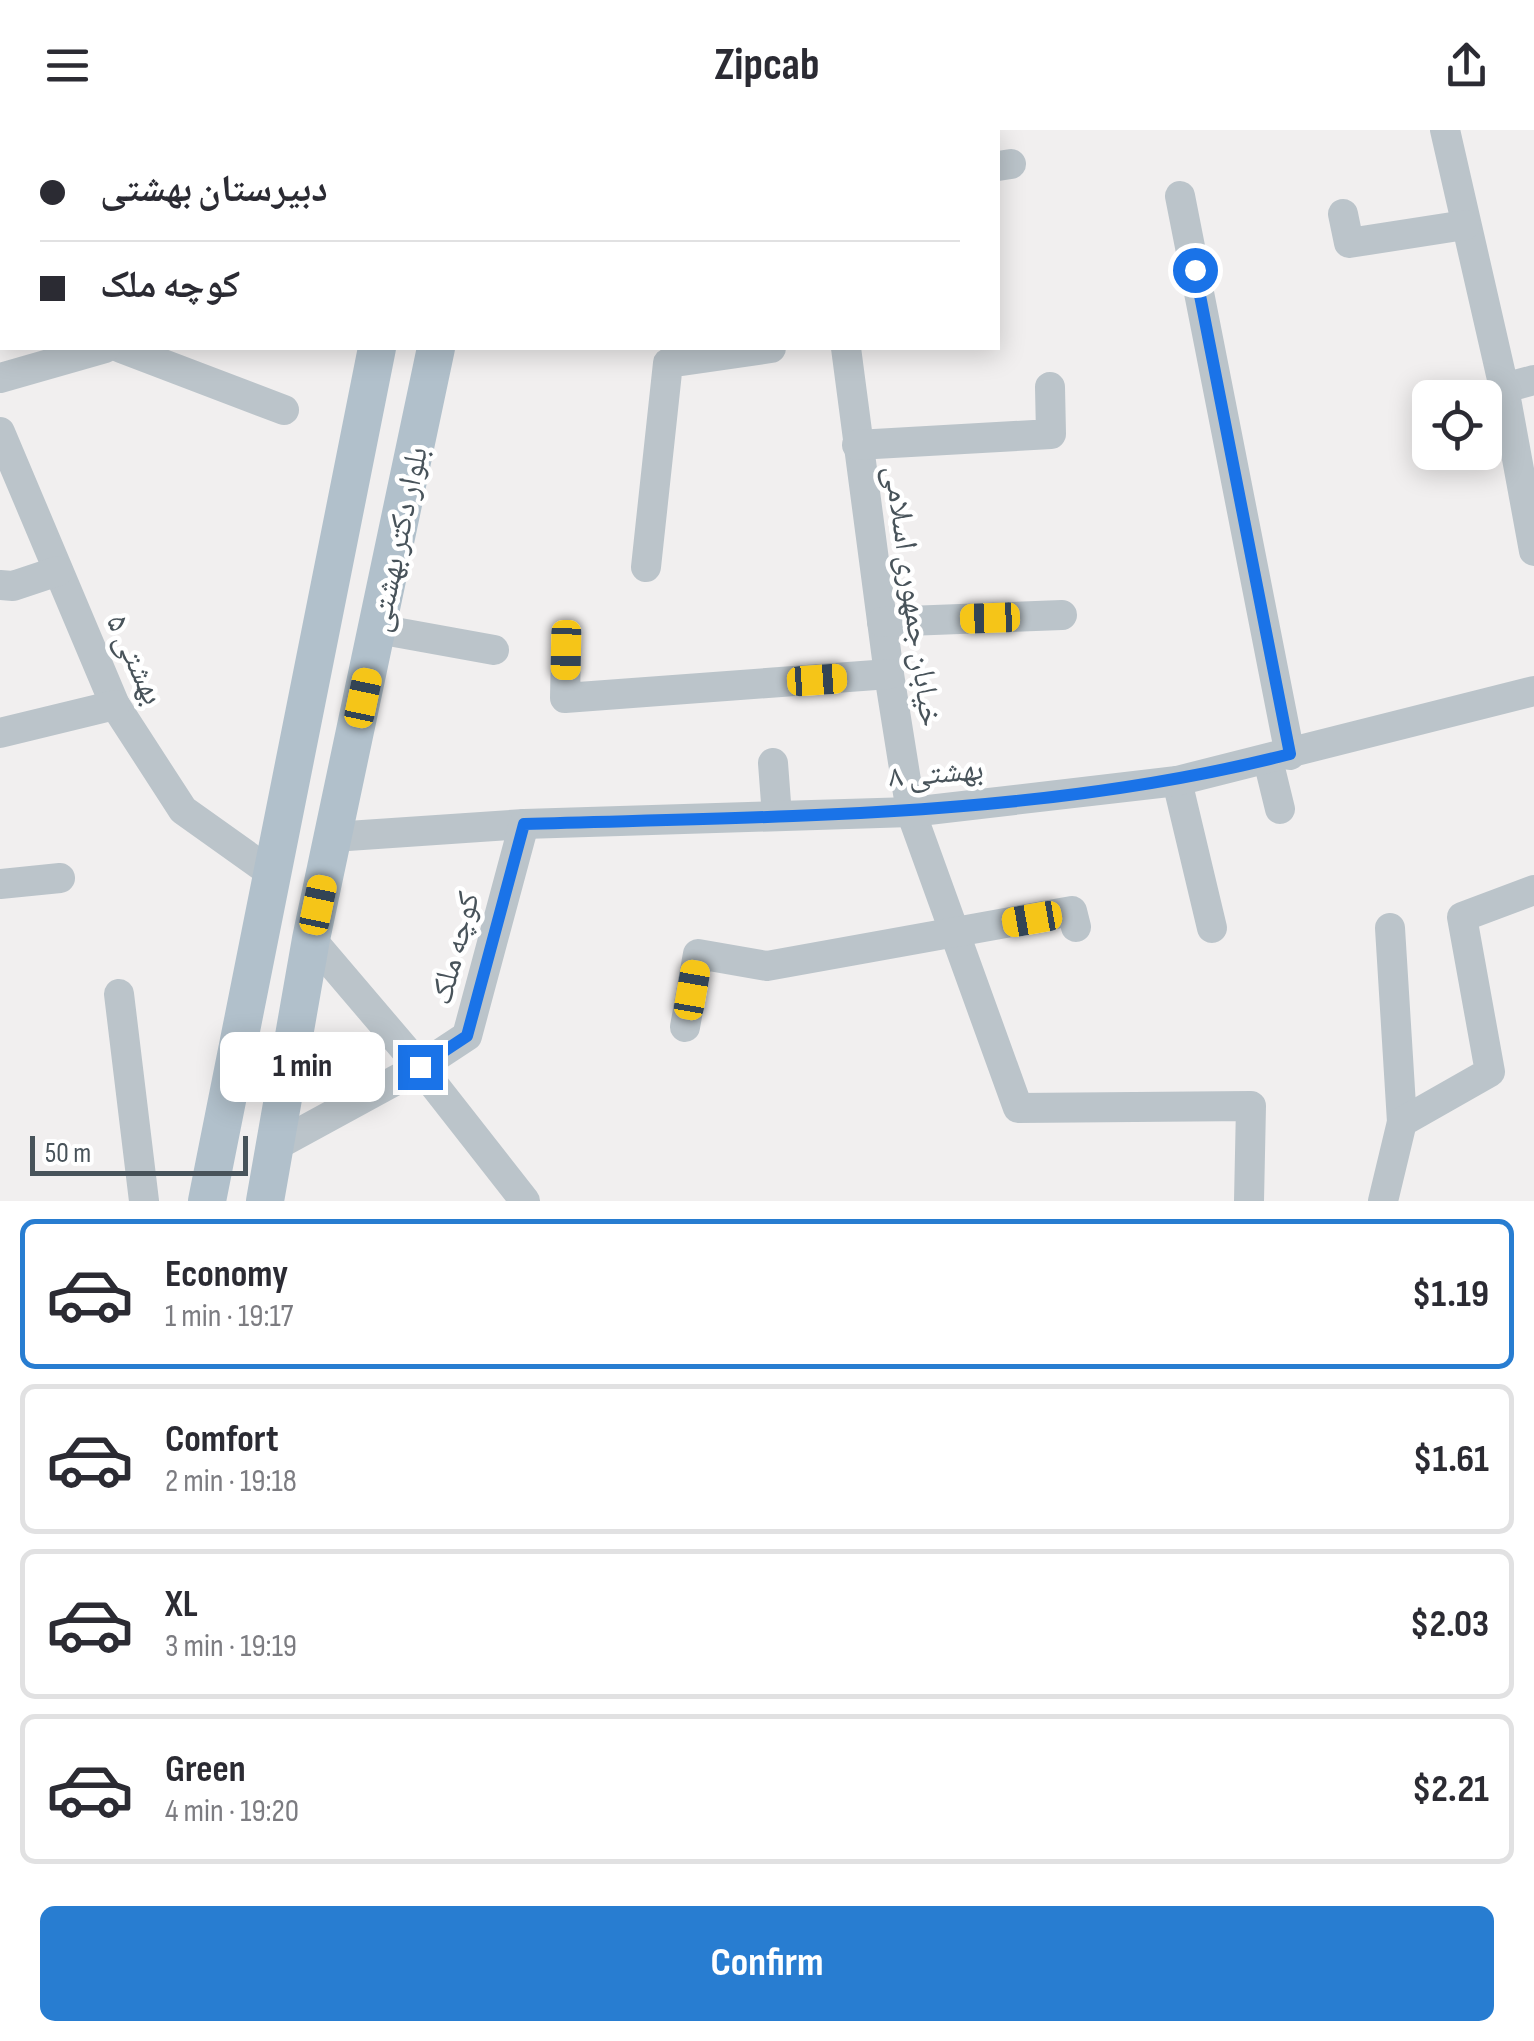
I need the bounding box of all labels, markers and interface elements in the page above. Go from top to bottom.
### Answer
icon: menu [40,38,95,93]
text: Zipcab [714,38,820,93]
icon: share [1439,38,1494,93]
text: دبیرستان بهشتی [100,167,328,212]
route start [1173,248,1218,293]
text: کوچه ملک [100,263,240,308]
map controls [1412,380,1502,470]
button: locate [1412,380,1502,470]
street label: بلوار دکتر بهشتی [360,443,437,636]
street label: خیابان جمهوری اسلامی [875,463,950,729]
car [959,602,1021,634]
street label: بهشتی ۵ [97,608,172,711]
car [550,620,582,680]
car [786,663,848,697]
car [342,666,384,730]
street label: بهشتی ۸ [887,750,985,797]
car [297,873,339,937]
street label: کوچه ملک [422,888,489,1009]
car [1000,899,1064,939]
car [672,958,712,1022]
callout: 1 min [220,1032,385,1102]
route end [398,1045,443,1090]
text: 1 min [273,1047,332,1086]
scale bar [30,1131,248,1176]
text: 50 m [45,1137,91,1170]
icon: car [45,1249,135,1339]
text: Economy [165,1252,288,1297]
text: $1.19 [1412,1272,1489,1317]
text: 1 min · 19:17 [165,1297,293,1336]
icon: car [45,1414,135,1504]
text: Comfort [165,1417,279,1462]
text: $1.61 [1413,1437,1489,1482]
text: 2 min · 19:18 [165,1462,297,1501]
icon: car [45,1579,135,1669]
text: XL [165,1582,198,1627]
text: $2.03 [1410,1602,1489,1647]
text: 3 min · 19:19 [165,1627,297,1666]
icon: car [45,1744,135,1834]
text: Green [165,1747,246,1792]
text: $2.21 [1412,1767,1489,1812]
text: 4 min · 19:20 [165,1792,299,1831]
button: Confirm [40,1906,1494,2021]

